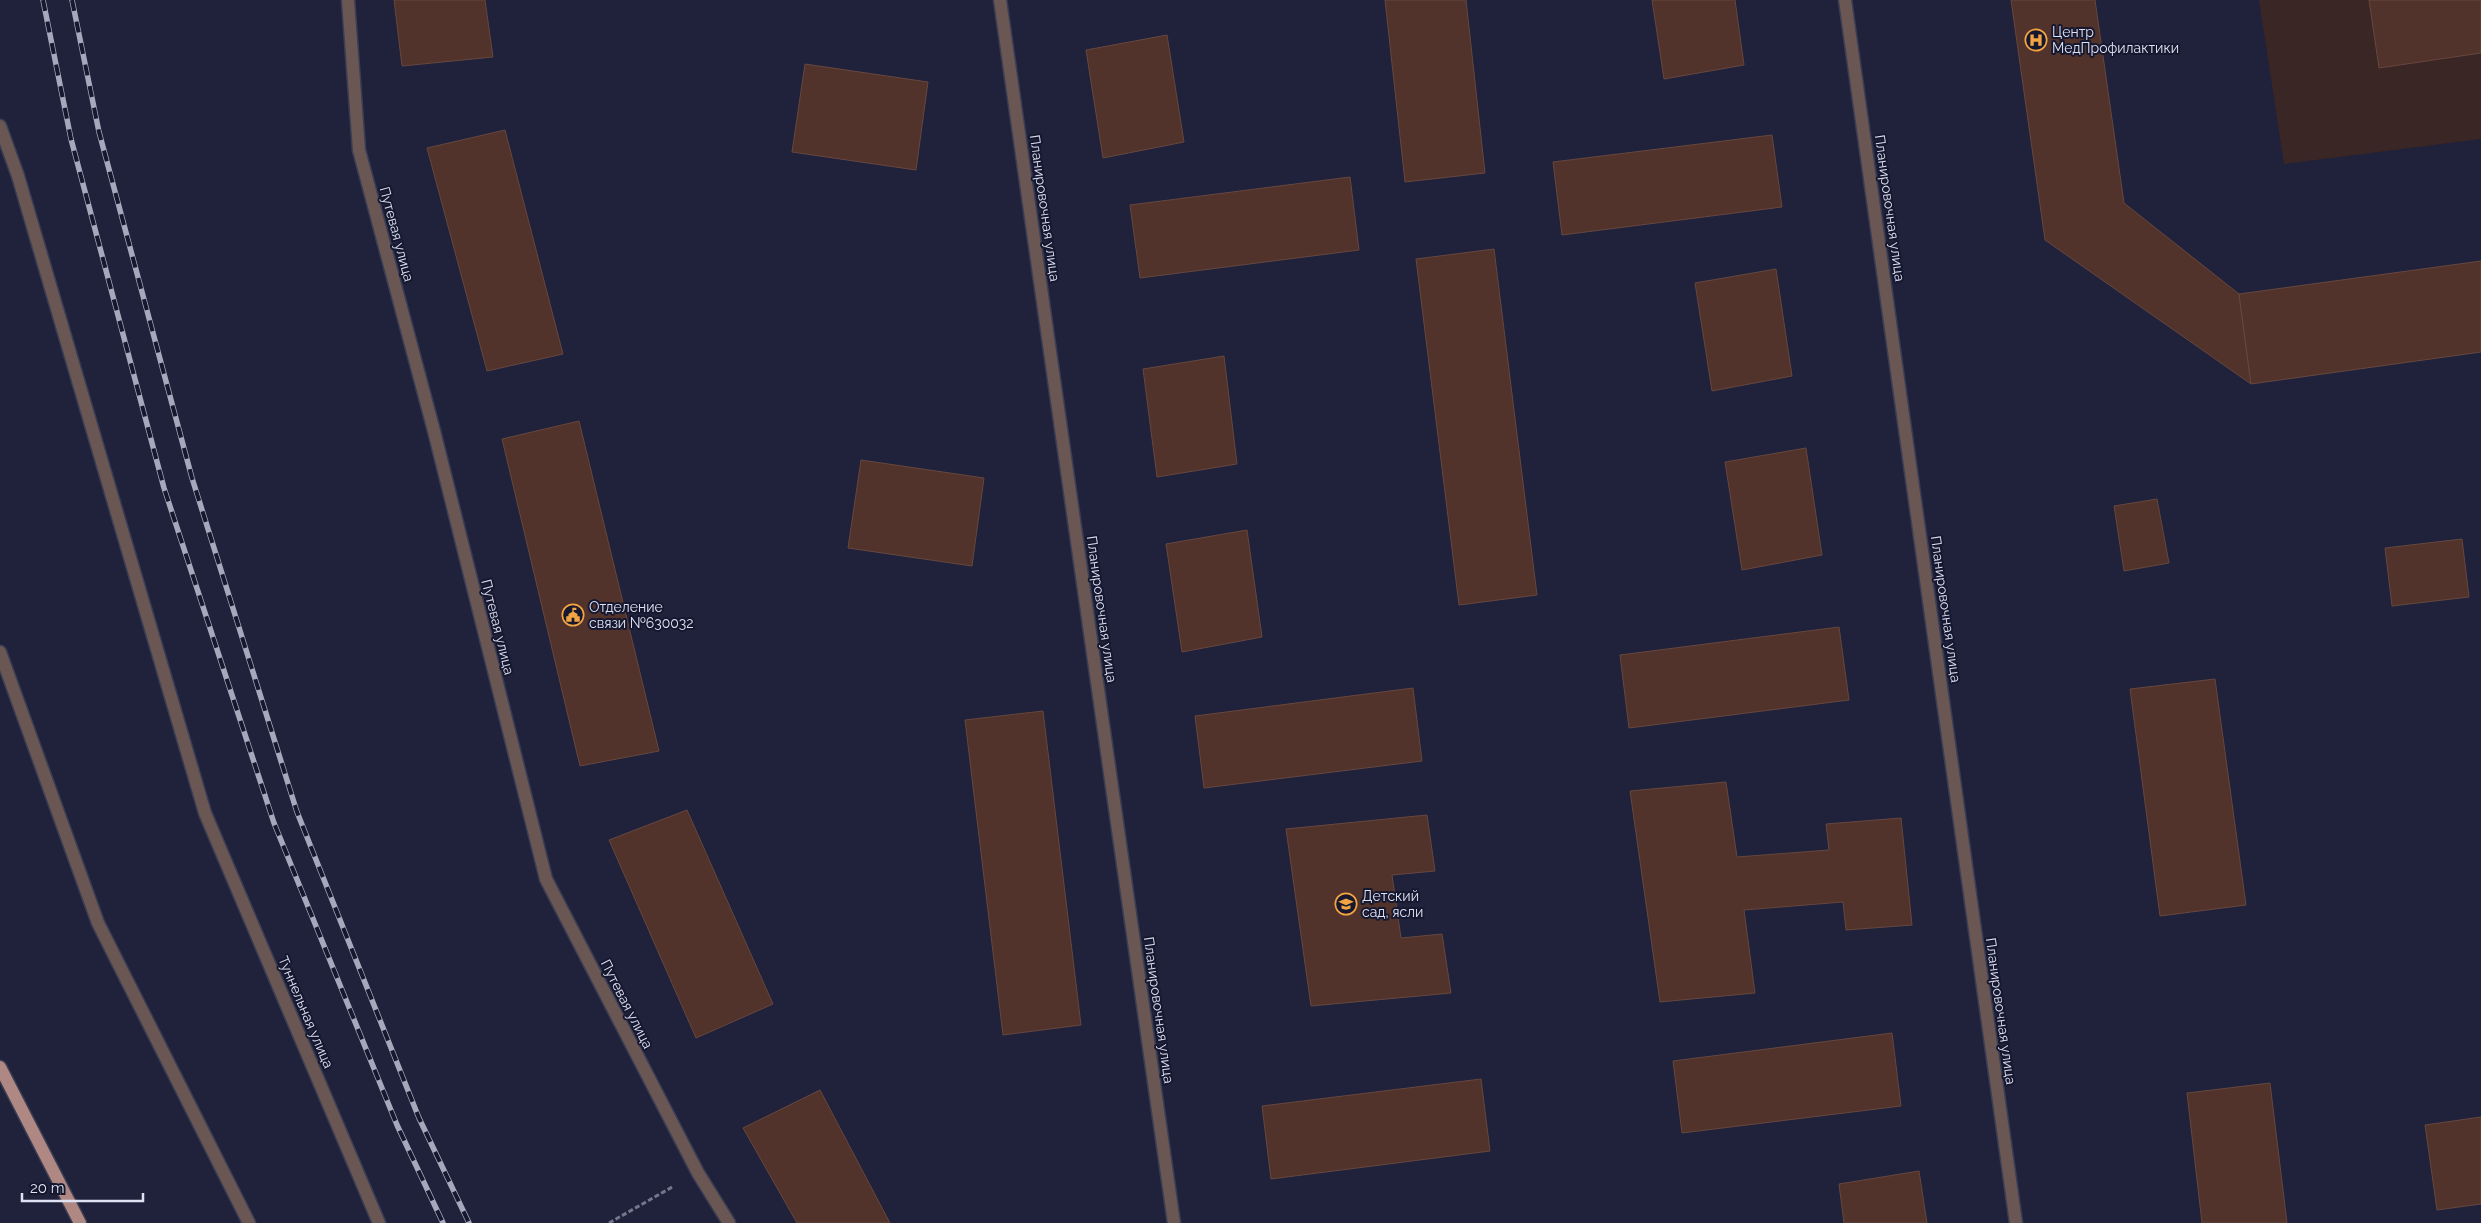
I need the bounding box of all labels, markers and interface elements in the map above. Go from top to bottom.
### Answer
place label: Центр МедПрофилактики [2052,24,2179,56]
hospital icon: Центр МедПрофилактики [2024,28,2048,52]
street label: Планировочная улица [1027,134,1063,282]
street label: Планировочная улица [1872,134,1908,282]
street label: Путевая улица [377,185,417,283]
street label: Планировочная улица [1084,535,1120,683]
street label: Планировочная улица [1928,535,1964,683]
street label: Путевая улица [478,578,518,676]
place label: Отделение связи №630032 [589,599,694,631]
public building icon: Отделение связи №630032 [561,603,585,627]
place label: Детский сад, ясли [1362,888,1423,920]
school or university icon: Детский сад, ясли [1334,892,1358,916]
street label: Планировочная улица [1141,936,1177,1084]
street label: Планировочная улица [1983,937,2019,1085]
street label: Туннельная улица [275,954,337,1070]
street label: Путевая улица [598,957,656,1051]
scale bar [22,1170,144,1202]
text: 20 m [30,1179,65,1197]

